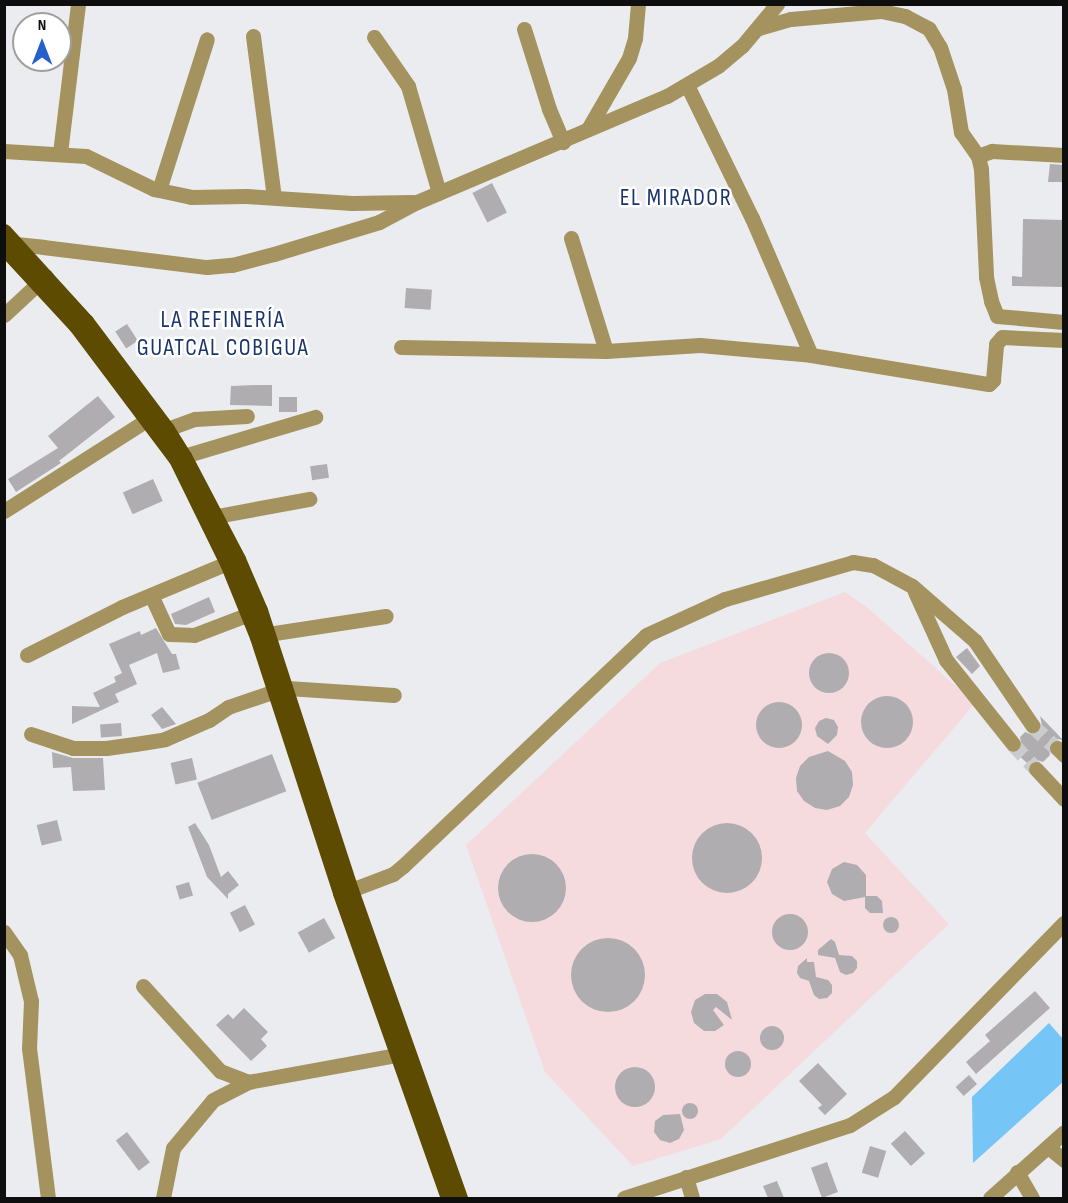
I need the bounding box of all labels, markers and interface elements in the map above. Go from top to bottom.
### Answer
north arrow [12,12,72,72]
text: N [38,16,46,35]
district label: EL MIRADOR [620,184,732,212]
district label: LA REFINERÍA GUATCAL COBIGUA [137,306,309,362]

